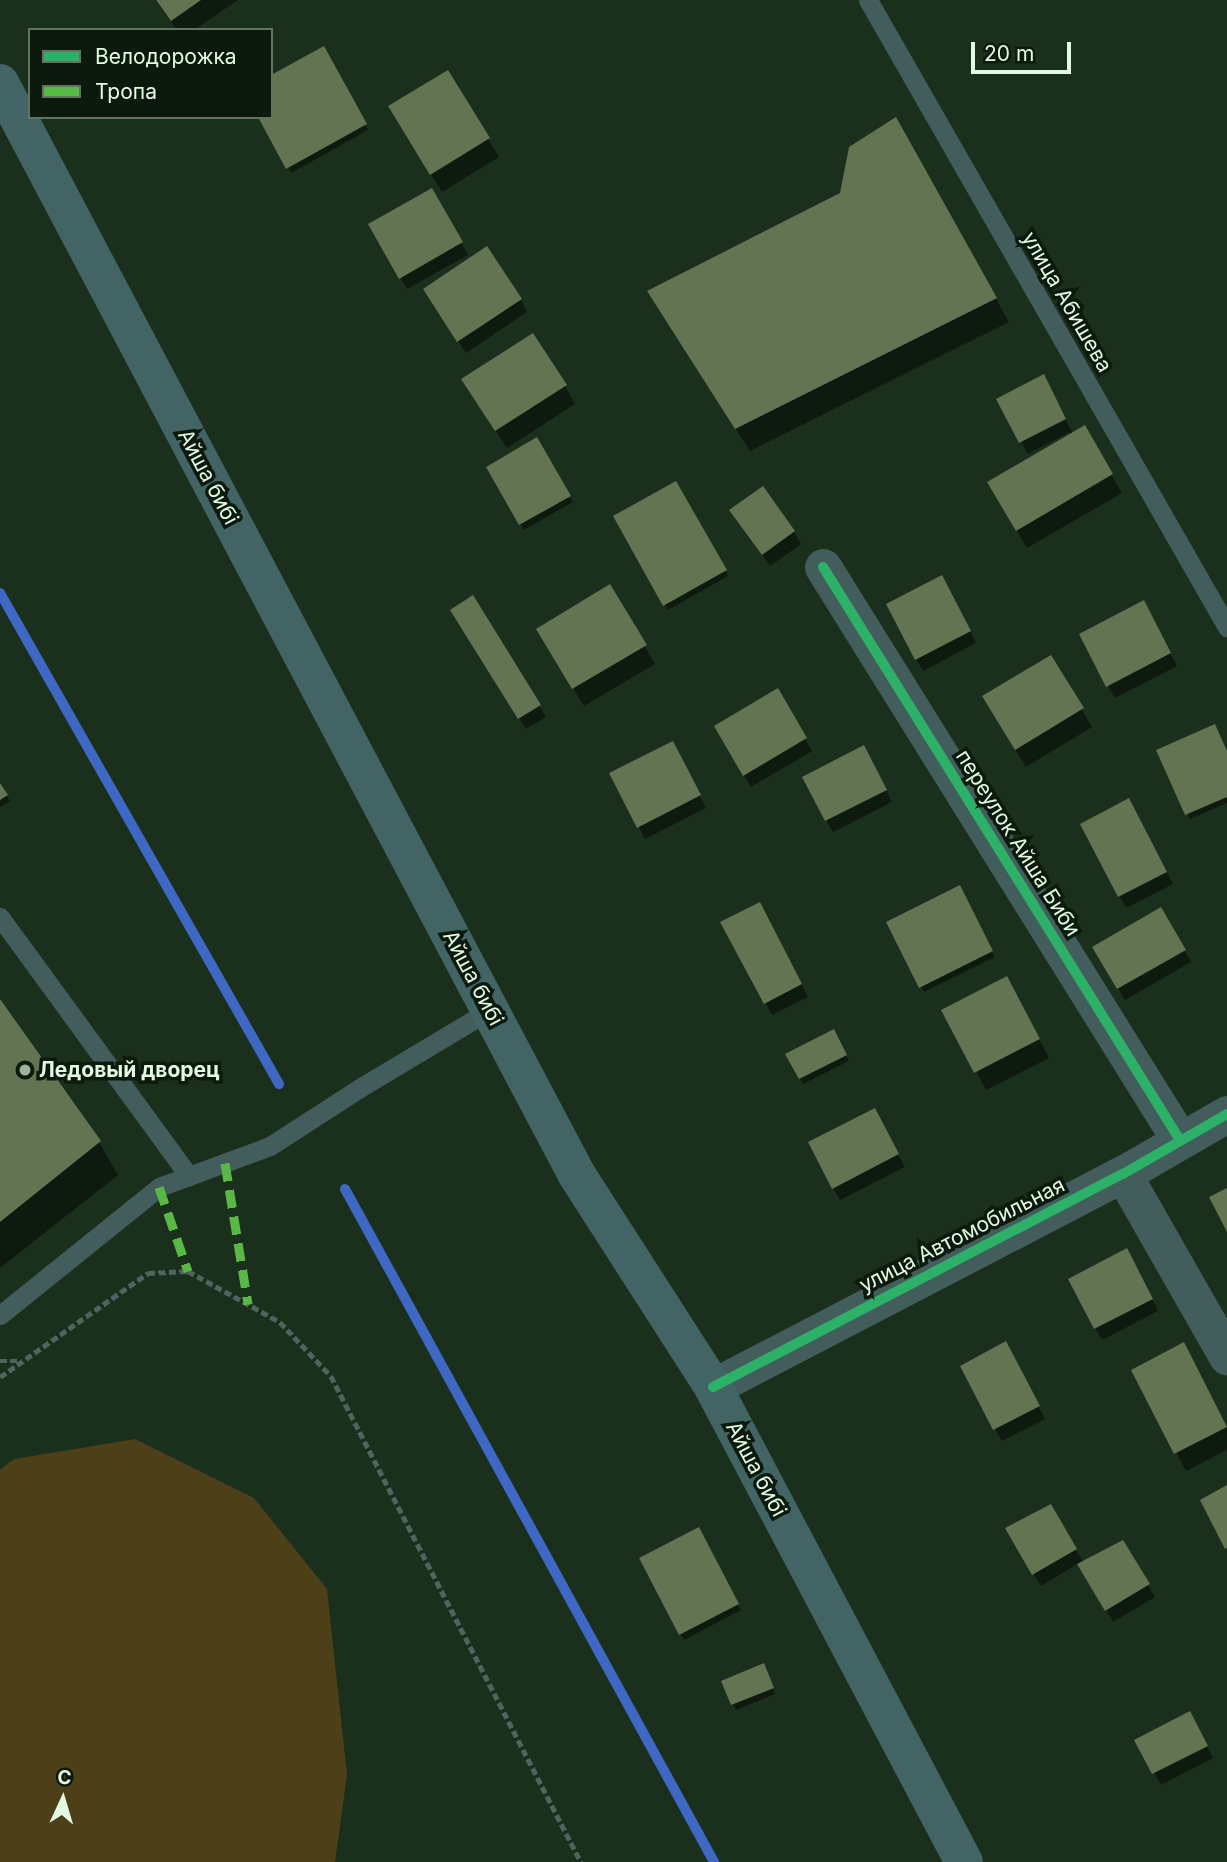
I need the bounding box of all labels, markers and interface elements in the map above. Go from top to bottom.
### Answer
legend [28,28,273,119]
scale bar [975,28,1075,72]
text: 20 m [984,41,1034,66]
text: Велодорожка [95,44,237,69]
text: Тропа [95,79,157,104]
street label: улица Абишева [1017,227,1117,377]
street label: Айша бибі [172,425,244,529]
street label: переулок Айша Биби [950,745,1086,941]
street label: Айша бибі [437,926,509,1030]
place label: Ледовый дворец [39,1057,220,1083]
marker: Ледовый дворец [17,1062,33,1078]
street label: улица Автомобильная [855,1172,1069,1298]
street label: Айша бибі [720,1417,792,1521]
north arrow [28,1764,98,1834]
text: С [57,1766,72,1790]

